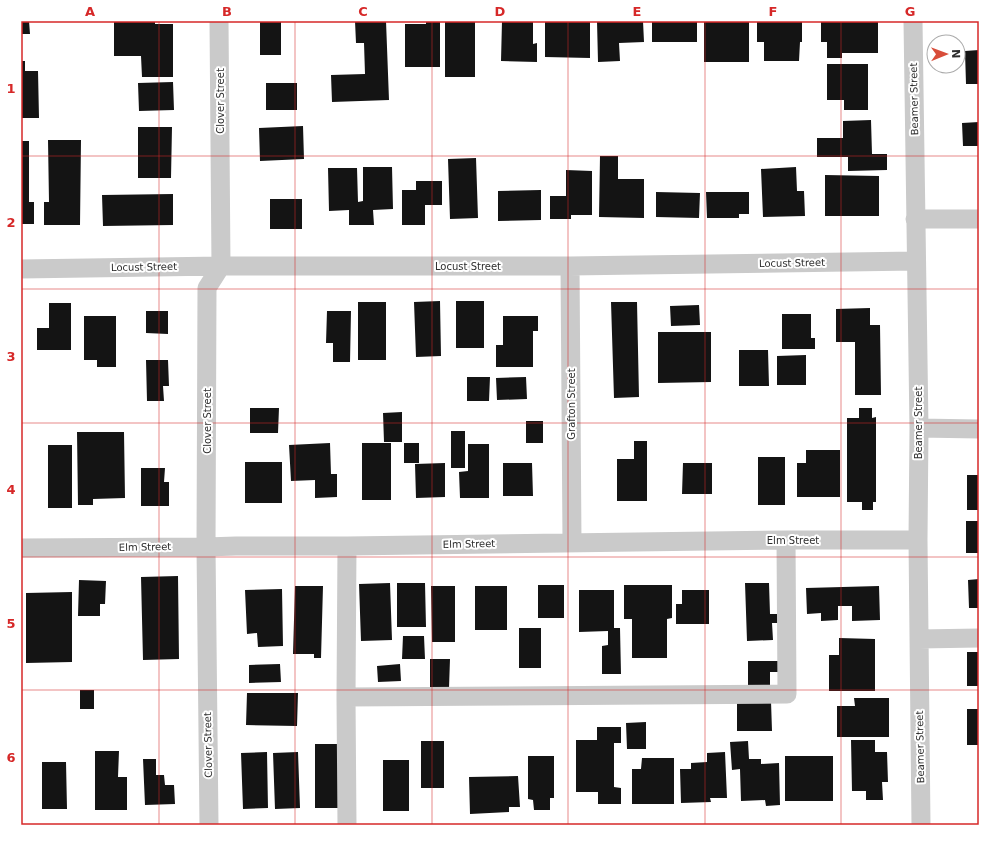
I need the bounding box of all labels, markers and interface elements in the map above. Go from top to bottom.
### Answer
text: A [85,4,95,19]
text: B [222,4,232,19]
text: C [358,4,368,19]
text: D [495,4,506,19]
text: E [633,4,641,19]
text: F [769,4,777,19]
text: G [905,4,915,19]
north arrow [926,34,966,74]
text: N [949,49,962,59]
street label: Beamer Street [908,62,920,135]
street label: Clover Street [215,68,226,134]
text: 1 [6,81,16,96]
text: 2 [6,215,16,230]
street label: Locust Street [759,257,825,269]
street label: Locust Street [111,261,177,273]
street label: Locust Street [435,261,501,272]
text: 3 [6,349,16,364]
street label: Grafton Street [566,368,577,440]
street label: Beamer Street [913,387,924,459]
street label: Clover Street [202,388,213,454]
text: 4 [6,482,16,497]
street label: Elm Street [767,535,819,546]
street label: Elm Street [443,538,495,550]
street label: Elm Street [119,541,171,553]
text: 5 [6,616,16,631]
street label: Beamer Street [914,710,926,783]
street label: Clover Street [202,712,214,778]
text: 6 [6,750,16,765]

